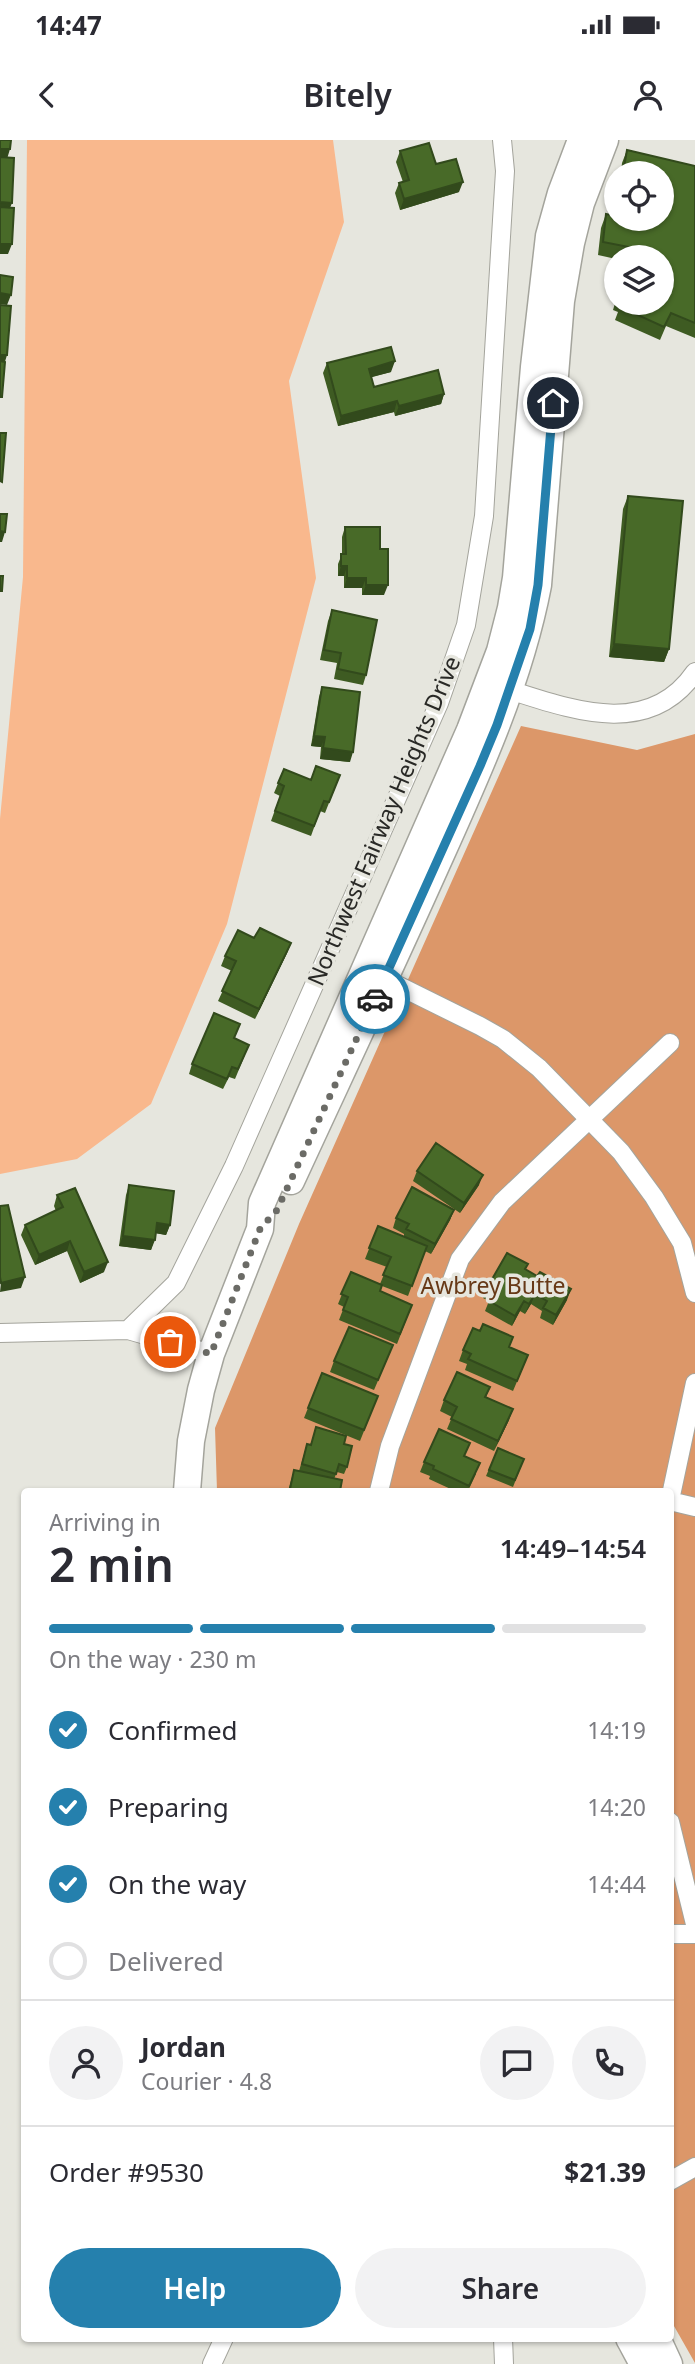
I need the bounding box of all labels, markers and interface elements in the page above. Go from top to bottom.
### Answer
text: 14:47 [35,7,102,43]
text: Bitely [303,73,392,116]
icon: back [28,76,66,114]
icon: person [629,76,667,114]
map controls [604,161,674,315]
button: locate [604,161,674,231]
button: layers [604,245,674,315]
pin [523,373,583,433]
icon: home [534,384,572,422]
street label: Northwest Fairway Heights Drive [299,651,467,990]
courier [340,964,410,1034]
icon: car [356,980,394,1018]
park label: Awbrey Butte [421,1269,565,1301]
pin [140,1312,200,1372]
icon: bag [151,1323,189,1361]
text: Arriving in [49,1506,161,1538]
text: 14:49–14:54 [500,1530,646,1566]
text: 2 min [49,1533,174,1595]
text: On the way · 230 m [49,1643,256,1675]
icon: check [49,1711,87,1749]
text: Confirmed [108,1712,238,1748]
text: 14:19 [587,1714,646,1746]
icon: check [49,1788,87,1826]
text: Preparing [108,1789,229,1825]
text: 14:20 [587,1791,646,1823]
icon: check [49,1865,87,1903]
text: On the way [108,1866,246,1902]
text: 14:44 [587,1868,646,1900]
text: Delivered [108,1943,224,1979]
button: person [49,2026,123,2100]
button: chat [480,2026,554,2100]
button: phone [572,2026,646,2100]
text: Jordan [141,2029,226,2065]
text: Courier · 4.8 [141,2065,272,2097]
text: Order #9530 [49,2154,204,2190]
text: $21.39 [564,2154,646,2190]
button: Help [49,2248,341,2328]
button: Share [355,2248,646,2328]

